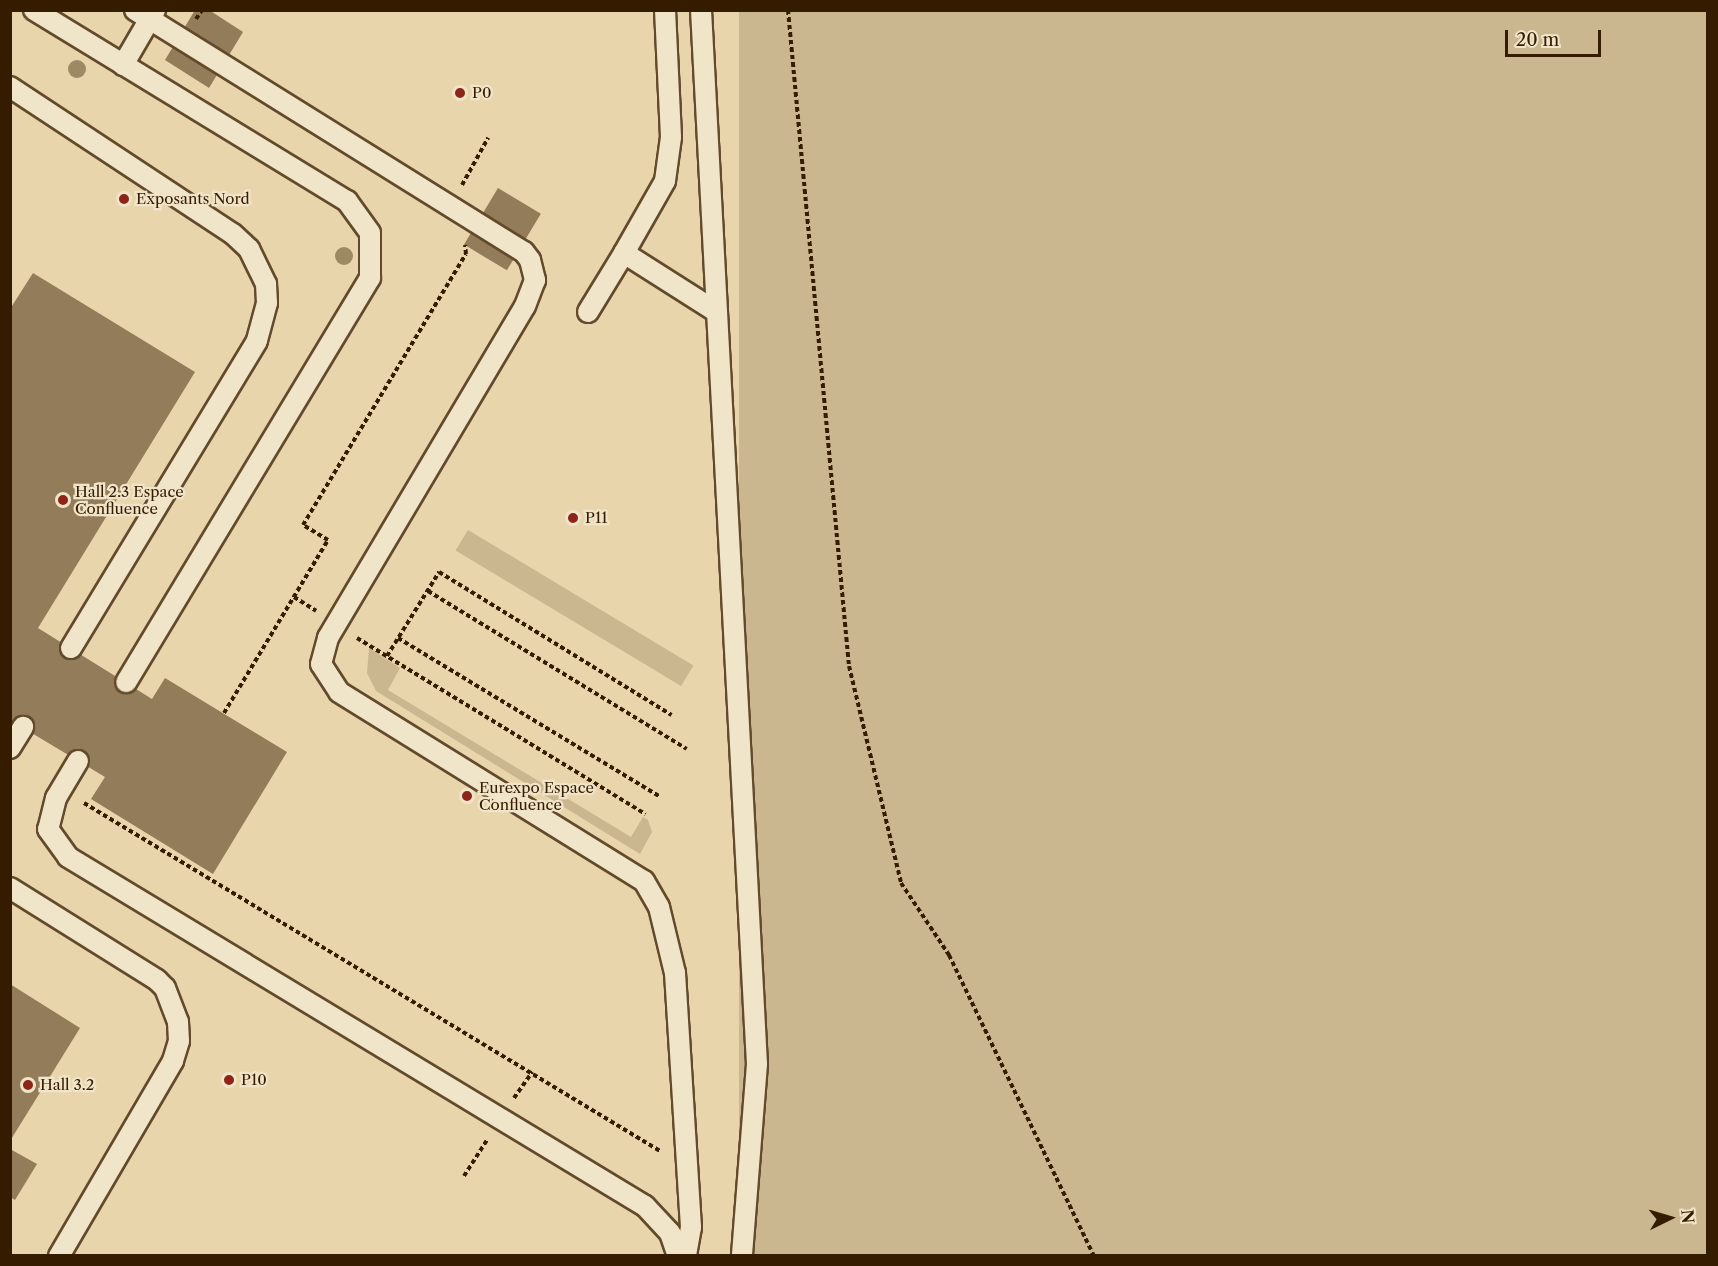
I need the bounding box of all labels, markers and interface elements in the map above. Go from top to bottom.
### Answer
scale bar [1508,18,1604,56]
text: 20 m [1516,29,1559,51]
place label: P0 [472,84,491,102]
marker: P0 [453,86,467,100]
place label: Exposants Nord [136,190,250,208]
marker: Exposants Nord [117,192,131,206]
place label: Hall 2.3 Espace Confluence [75,482,184,517]
marker: Hall 2.3 Espace Confluence [56,493,70,507]
place label: P11 [585,509,608,527]
marker: P11 [566,511,580,525]
place label: Eurexpo Espace Confluence [479,778,594,813]
marker: Eurexpo Espace Confluence [460,789,474,803]
place label: P10 [241,1071,267,1089]
marker: P10 [222,1073,236,1087]
place label: Hall 3.2 [40,1076,94,1094]
marker: Hall 3.2 [21,1078,35,1092]
north arrow [1640,1188,1700,1248]
text: N [1677,1209,1698,1224]

